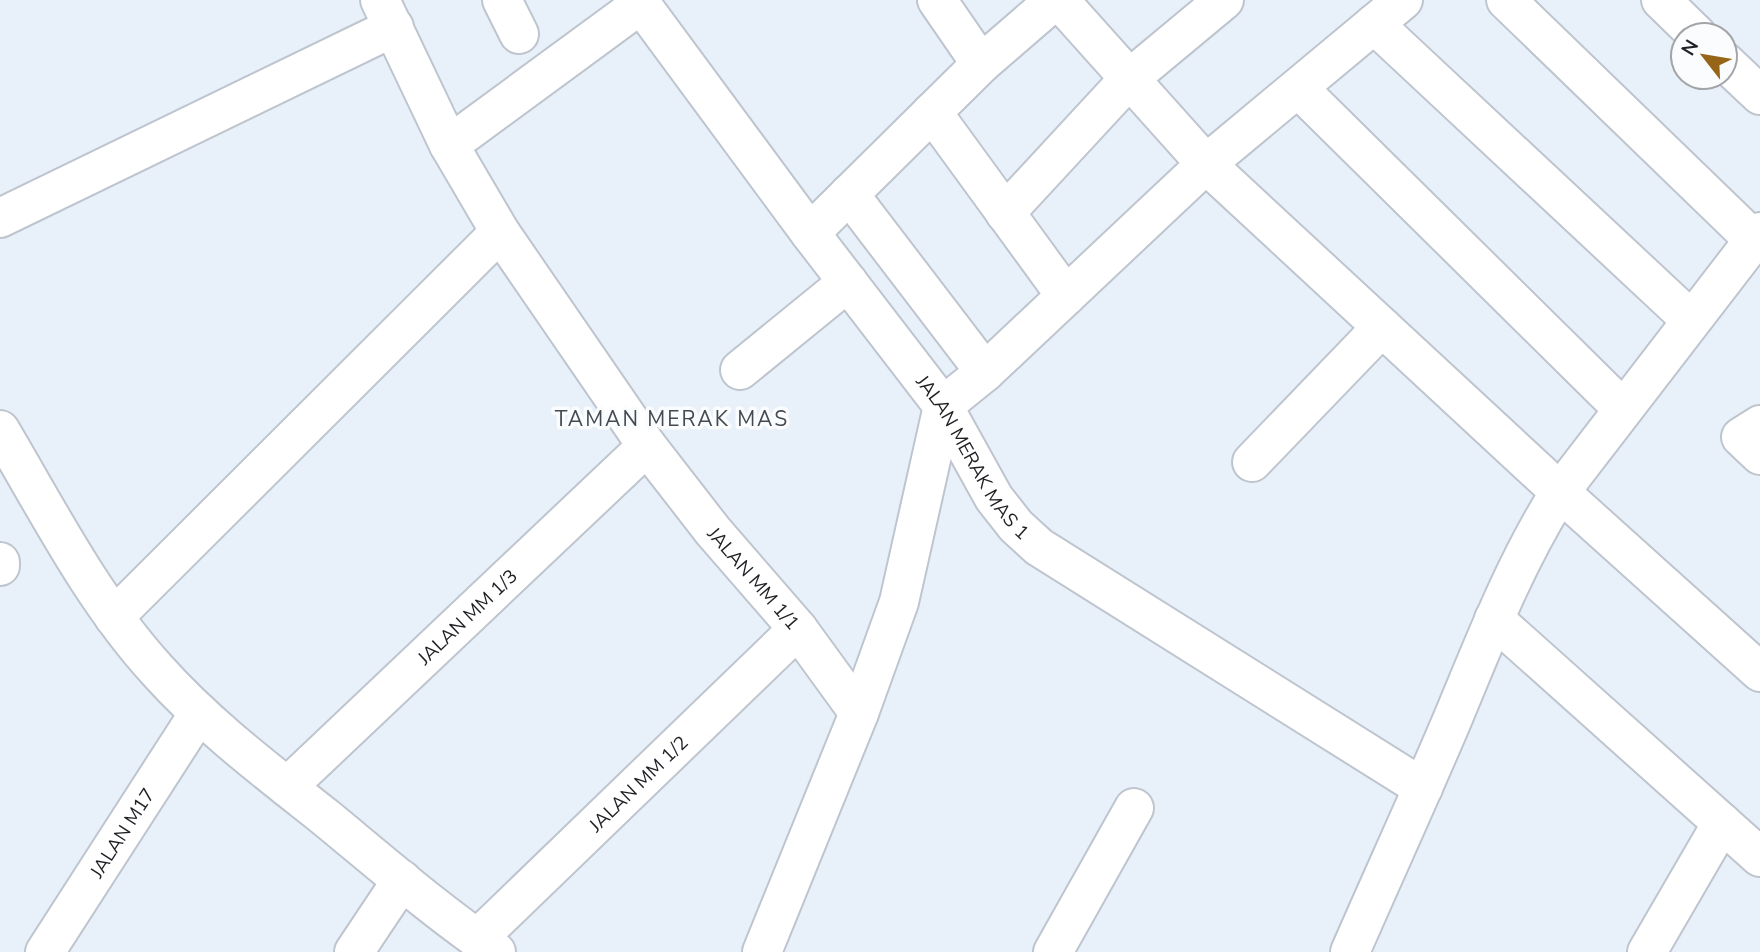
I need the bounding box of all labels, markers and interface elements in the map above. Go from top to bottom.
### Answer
north arrow [1669,21,1739,91]
text: N [1675,35,1705,61]
street label: JALAN MERAK MAS 1 [909,369,1034,546]
district label: TAMAN MERAK MAS [555,405,789,433]
street label: JALAN MM 1/1 [701,521,805,636]
street label: JALAN MM 1/3 [411,564,523,671]
street label: JALAN MM 1/2 [583,730,694,839]
street label: JALAN M17 [84,783,161,884]

